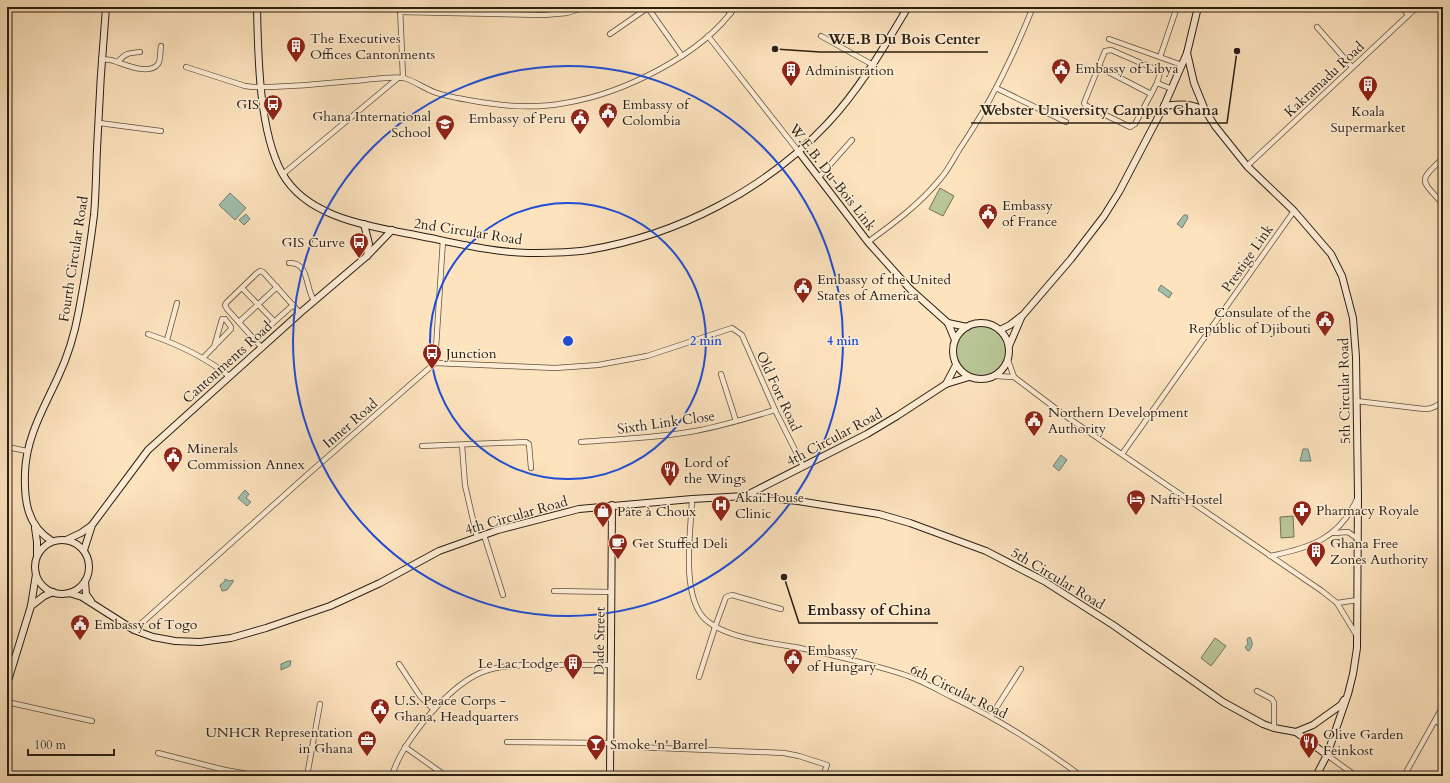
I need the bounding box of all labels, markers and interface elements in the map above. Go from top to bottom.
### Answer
callout: W.E.B Du Bois Center [820,25,988,52]
place label: The Executives Offices Cantonments [310,29,436,64]
text: W.E.B Du Bois Center [827,29,981,49]
building icon: The Executives Offices Cantonments [285,35,307,63]
street label: Kakramadu Road [1280,37,1369,121]
public building icon: Embassy of Libya [1050,57,1072,85]
building icon: Administration [780,59,802,87]
place label: Embassy of Libya [1075,59,1179,78]
place label: Administration [805,61,894,80]
building icon: Koala Supermarket [1357,74,1379,102]
bus stop icon: GIS [262,93,284,121]
place label: GIS [236,95,259,114]
place label: Embassy of Colombia [622,95,691,130]
callout: Webster University Campus Ghana [971,96,1227,123]
text: Webster University Campus Ghana [978,100,1219,120]
public building icon: Embassy of Colombia [597,101,619,129]
place label: Koala Supermarket [1331,102,1406,137]
place label: Ghana International School [312,107,431,142]
public building icon: Embassy of Peru [569,107,591,135]
place label: Embassy of Peru [468,109,566,128]
school or university icon: Ghana International School [434,113,456,141]
street label: W.E.B. Du-Bois Link [784,119,881,235]
street label: Fourth Circular Road [54,194,93,323]
place label: Embassy of France [1002,196,1057,231]
public building icon: Embassy of France [977,202,999,230]
street label: 2nd Circular Road [412,214,524,250]
street label: Prestige Link [1217,220,1278,296]
bus stop icon: GIS Curve [348,231,370,259]
place label: GIS Curve [281,233,345,252]
place label: Embassy of the United States of America [817,270,951,305]
public building icon: Embassy of the United States of America [792,276,814,304]
place label: Consulate of the Republic of Djibouti [1189,303,1311,338]
public building icon: Consulate of the Republic of Djibouti [1314,309,1336,337]
street label: Cantonments Road [178,317,277,408]
text: 2 min [690,333,722,349]
text: 4 min [827,333,859,349]
centre of rings [561,334,575,348]
street label: 5th Circular Road [1334,337,1355,444]
bus stop icon: Junction [421,342,443,370]
place label: Junction [444,344,497,363]
street label: Old Fort Road [752,348,806,435]
street label: Inner Road [319,394,382,452]
place label: Northern Development Authority [1048,403,1189,438]
street label: 4th Circular Road [783,404,886,471]
street label: Sixth Link Close [616,406,716,439]
public building icon: Northern Development Authority [1023,409,1045,437]
place label: Minerals Commission Annex [187,439,305,474]
public building icon: Minerals Commission Annex [162,445,184,473]
place label: Lord of the Wings [684,453,746,488]
restaurant icon: Lord of the Wings [659,459,681,487]
place label: Akai House Clinic [735,488,804,523]
hotel icon: Nafti Hostel [1125,488,1147,516]
place label: Nafti Hostel [1150,490,1223,509]
street label: 4th Circular Road [463,492,570,539]
hospital icon: Akai House Clinic [710,494,732,522]
pharmacy icon: Pharmacy Royale [1291,499,1313,527]
shop icon: Pâte à Choux [592,500,614,528]
place label: Pharmacy Royale [1316,501,1419,520]
place label: Pâte à Choux [617,502,696,521]
cafe icon: Get Stuffed Deli [607,532,629,560]
place label: Get Stuffed Deli [632,534,728,553]
place label: Ghana Free Zones Authority [1330,534,1429,569]
building icon: Ghana Free Zones Authority [1305,540,1327,568]
street label: 5th Circular Road [1007,543,1109,614]
callout: Embassy of China [799,596,938,623]
text: Embassy of China [807,600,931,620]
street label: Dade Street [589,606,610,676]
public building icon: Embassy of Togo [69,613,91,641]
place label: Embassy of Togo [94,615,198,634]
place label: Embassy of Hungary [807,641,877,676]
public building icon: Embassy of Hungary [782,647,804,675]
building icon: Le Lac Lodge [562,652,584,680]
place label: Le Lac Lodge [478,654,559,673]
street label: 6th Circular Road [907,660,1011,723]
place label: U.S. Peace Corps - Ghana, Headquarters [394,691,519,726]
public building icon: U.S. Peace Corps - Ghana, Headquarters [369,697,391,725]
place label: UNHCR Representation in Ghana [205,723,353,758]
place label: Olive Garden Feinkost [1323,725,1404,760]
office icon: UNHCR Representation in Ghana [356,729,378,757]
scale bar [28,731,114,757]
restaurant icon: Olive Garden Feinkost [1298,731,1320,759]
bar icon: Smoke 'n' Barrel [585,733,607,761]
place label: Smoke 'n' Barrel [610,735,708,754]
text: 100 m [34,737,67,753]

